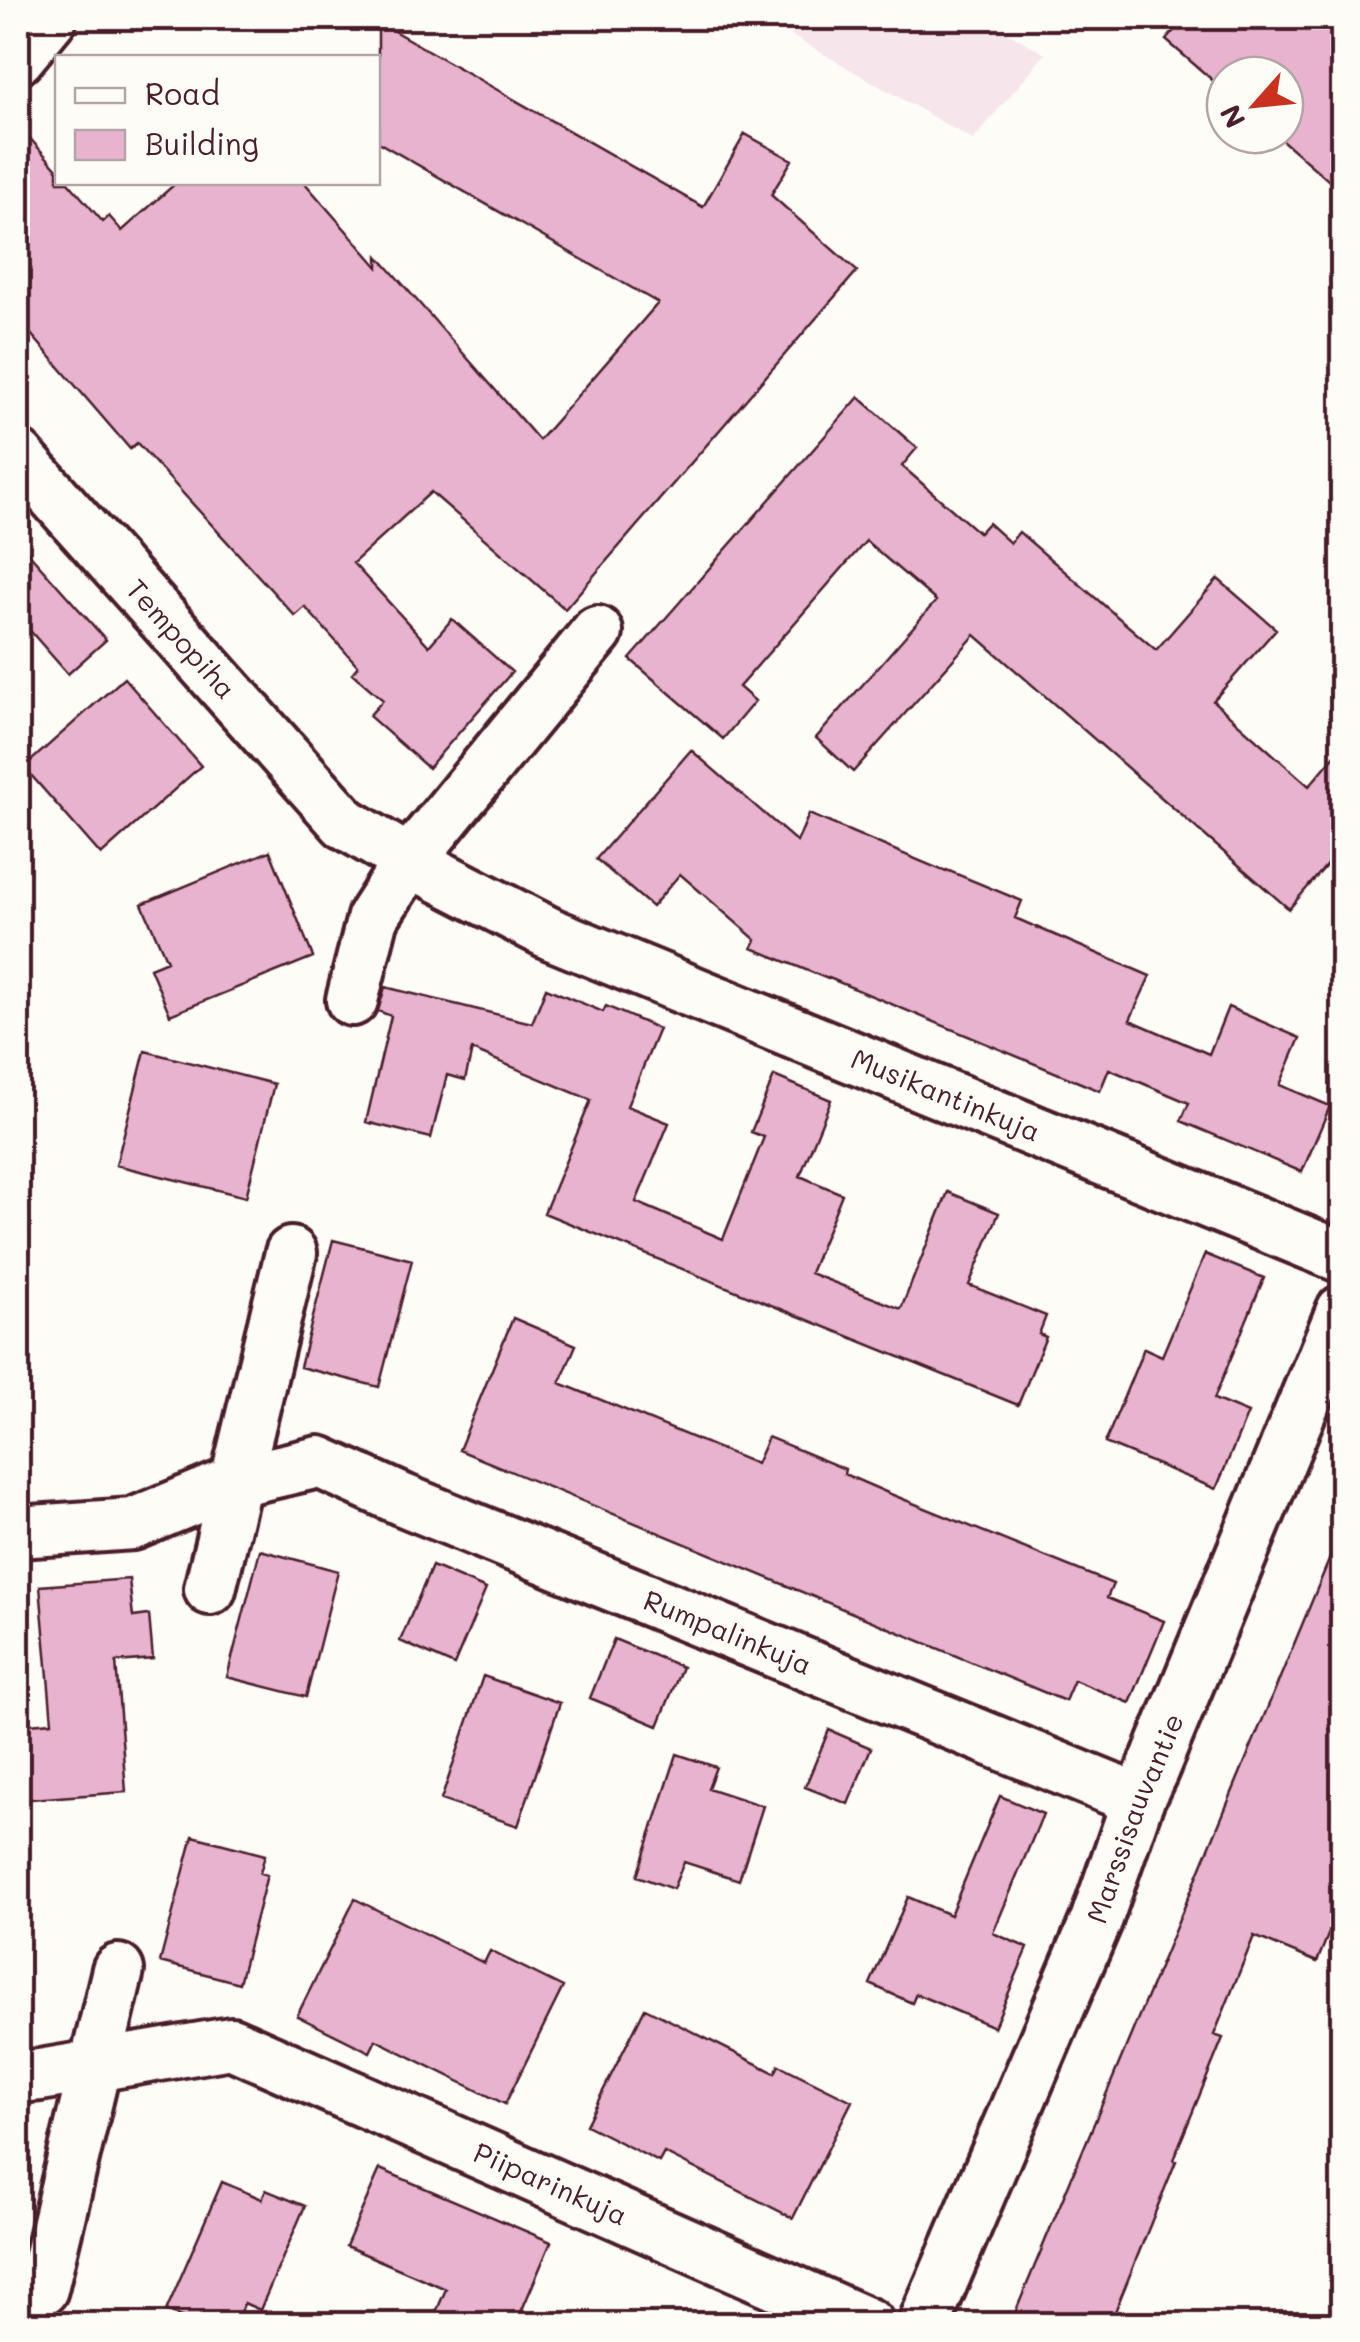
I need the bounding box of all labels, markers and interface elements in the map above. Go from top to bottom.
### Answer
legend [55,55,380,185]
north arrow [1205,55,1305,155]
text: Road [145,73,220,113]
text: N [1211,99,1253,134]
text: Building [145,123,259,163]
street label: Tempopiha [119,571,244,706]
street label: Musikantinkuja [846,1040,1046,1149]
street label: Rumpalinkuja [639,1581,818,1682]
street label: Marssisauvantie [1078,1708,1191,1928]
street label: Piiparinkuja [469,2133,633,2233]

